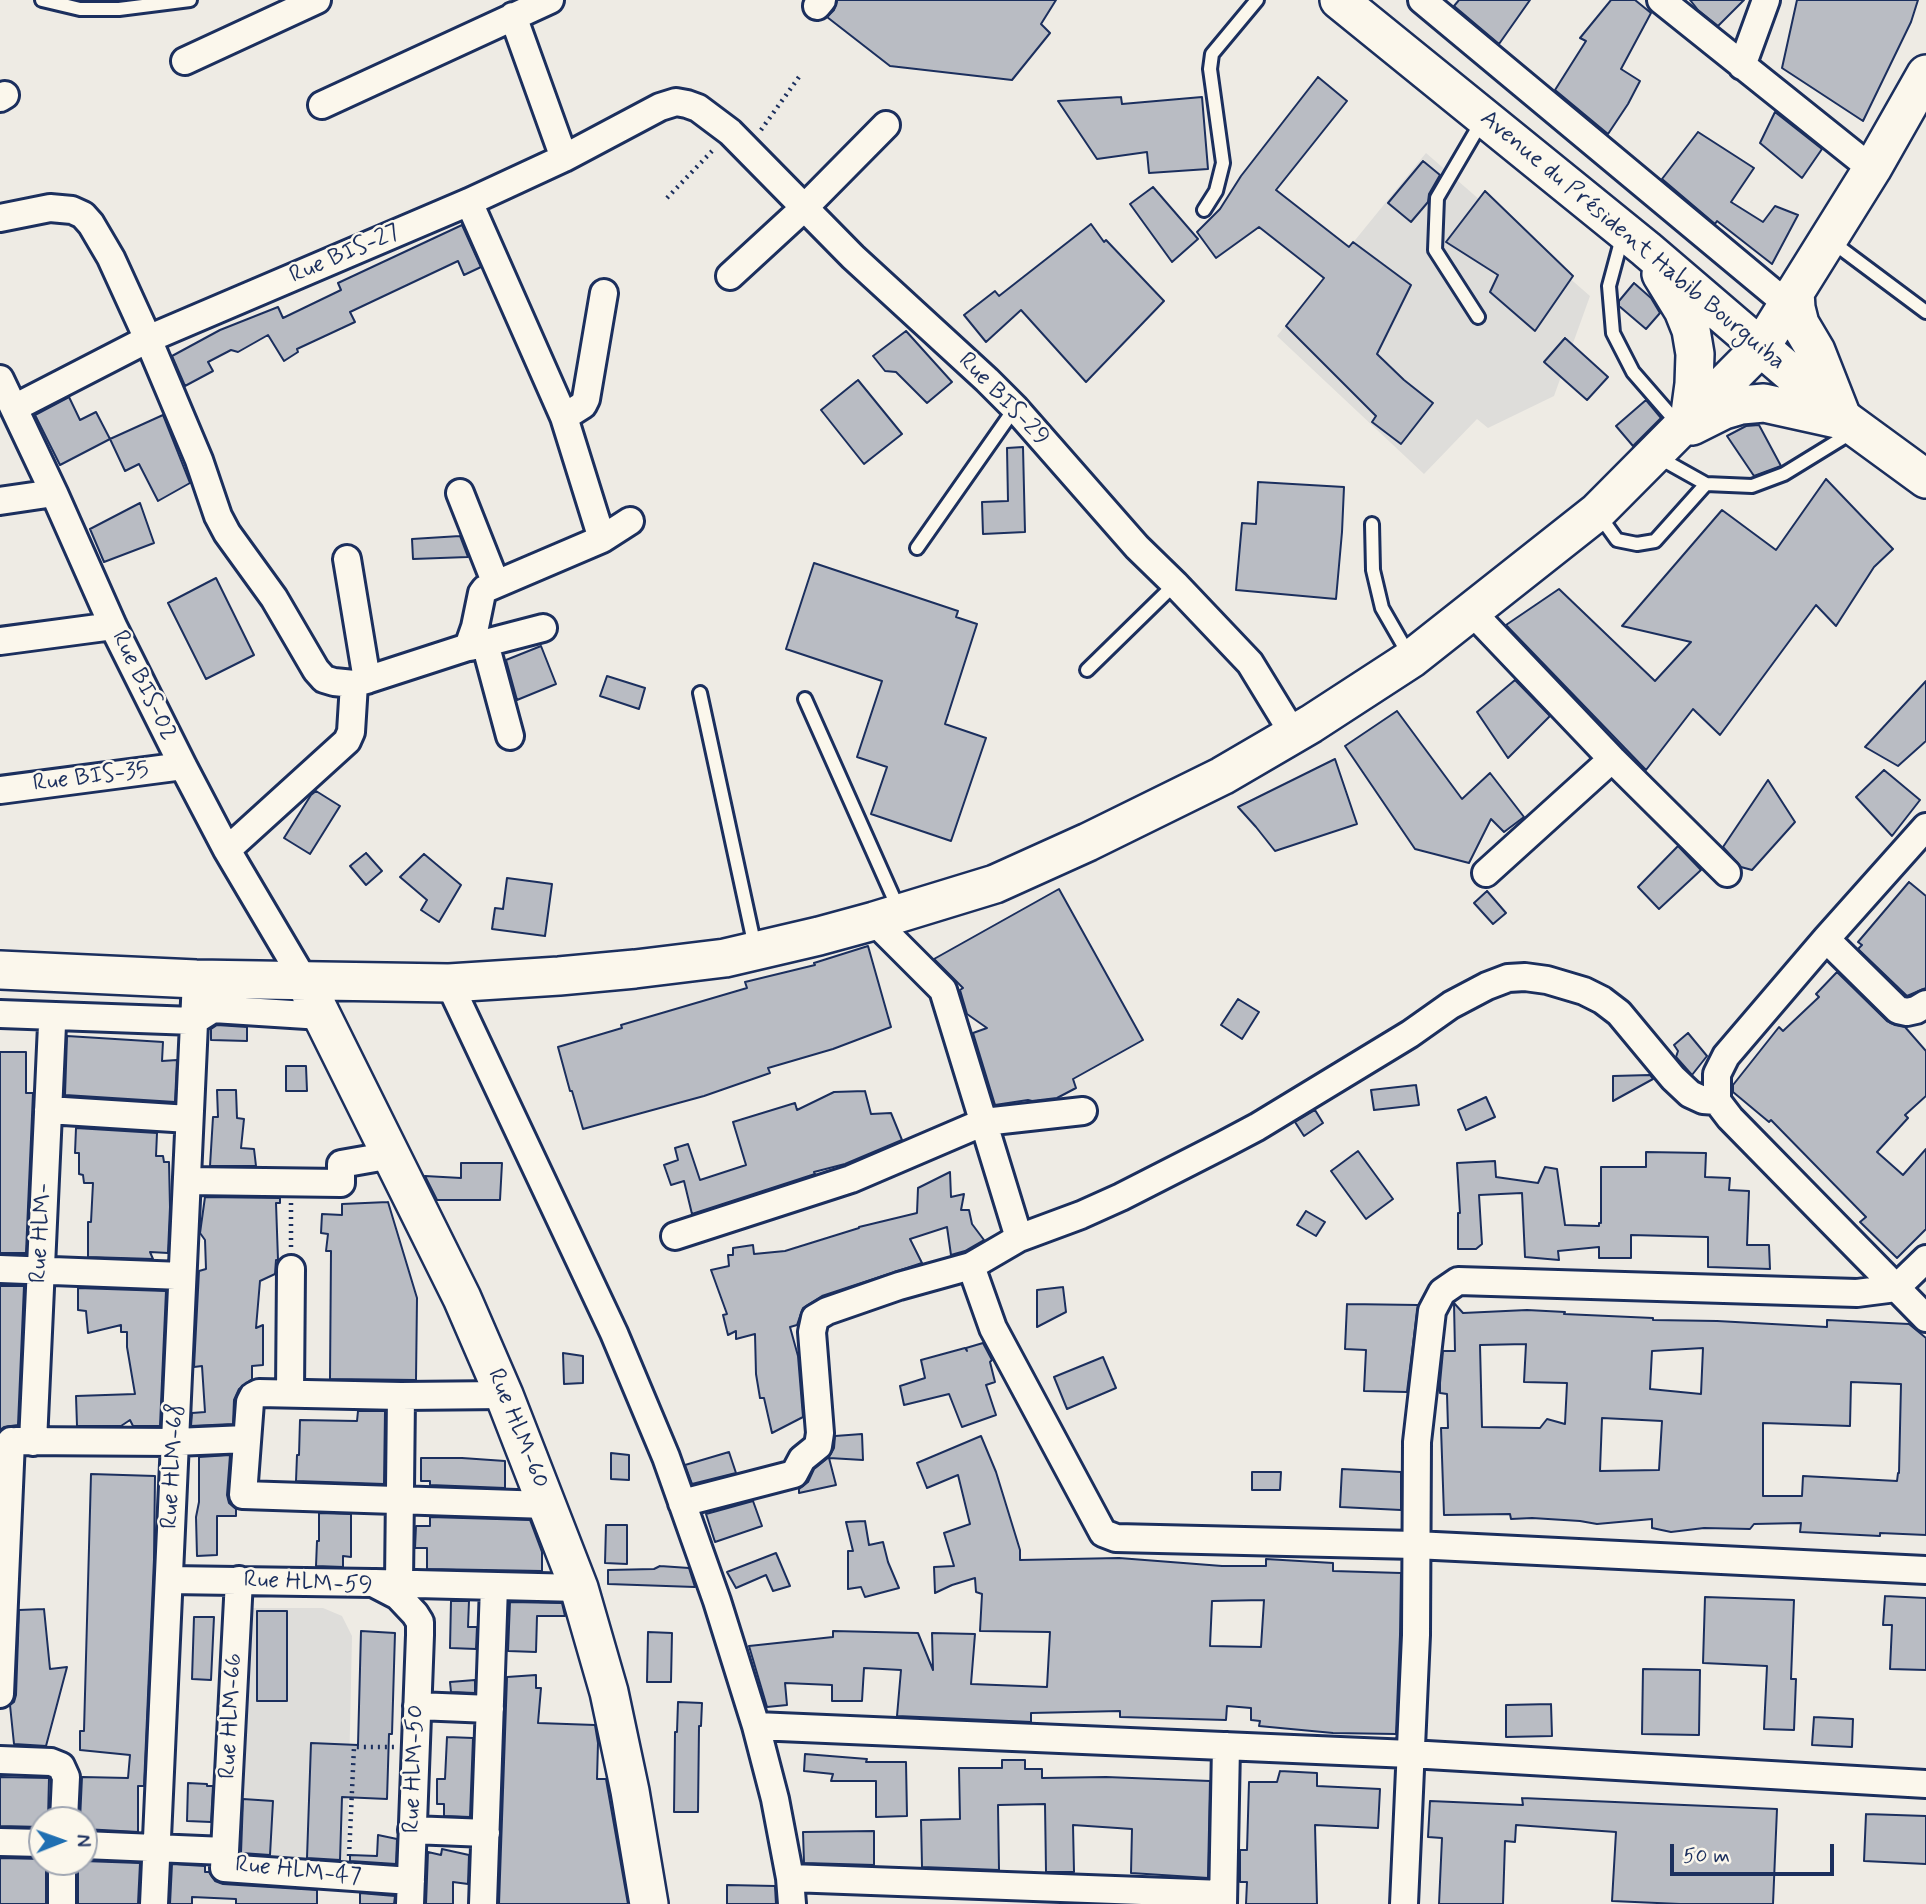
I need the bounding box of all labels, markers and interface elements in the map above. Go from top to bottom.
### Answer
street label: Avenue du Président Habib Bourguiba [1474,105,1790,377]
street label: Rue BIS-27 [286,219,404,291]
street label: Rue BIS-29 [951,347,1055,453]
street label: Rue BIS-02 [104,626,182,746]
street label: Rue BIS-35 [31,757,151,799]
street label: Rue HLM- [25,1182,59,1284]
street label: Rue HLM-60 [480,1365,554,1493]
street label: Rue HLM-68 [156,1402,192,1530]
street label: Rue HLM-59 [243,1566,373,1602]
street label: Rue HLM-66 [214,1652,250,1780]
street label: Rue HLM-50 [398,1704,432,1834]
north arrow [28,1806,98,1876]
scale bar [1674,1830,1839,1874]
text: N [70,1834,95,1847]
text: 50 m [1683,1842,1730,1870]
street label: Rue HLM-47 [234,1851,362,1893]

